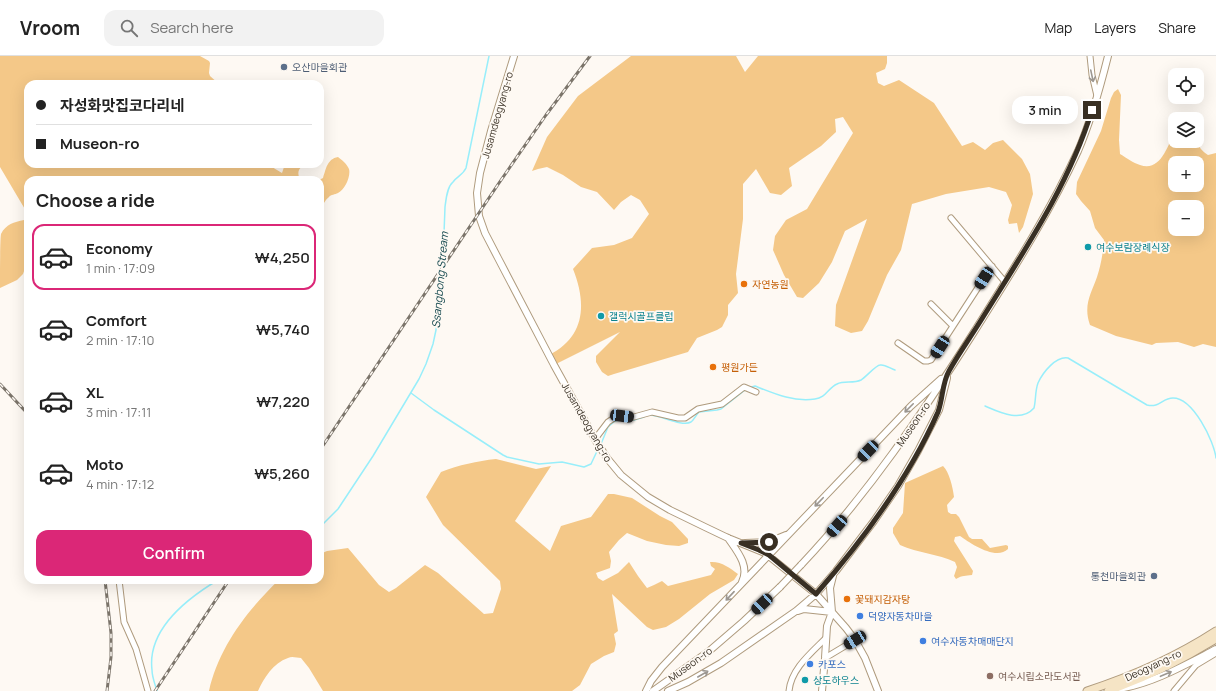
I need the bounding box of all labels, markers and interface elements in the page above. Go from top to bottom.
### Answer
search box [104,10,384,46]
text: Vroom [20,15,80,41]
icon: search [118,17,140,39]
text: Search here [150,17,234,38]
text: Map [1044,18,1072,37]
text: Layers [1094,18,1136,37]
text: Share [1158,18,1196,37]
place label: 오산마을회관 [292,60,348,74]
marker: 오산마을회관 [279,62,289,72]
map controls [1168,68,1204,236]
button: locate [1168,68,1204,104]
one-way arrow [1089,69,1097,82]
street label: Jusamdeogyang-ro [478,70,516,160]
text: 자성화맛집코다리네 [60,95,184,116]
callout: 3 min [1012,96,1078,124]
text: 3 min [1029,101,1061,119]
route end [1083,101,1101,119]
button: layers [1168,112,1204,148]
text: Museon-ro [60,133,139,154]
button: + [1168,156,1204,192]
text: Choose a ride [36,188,155,212]
button: − [1168,200,1204,236]
water label: Ssangbong Stream [428,230,451,329]
text: Economy [86,238,153,259]
icon: car [38,239,74,275]
place label: 여수보람장례식장 [1096,240,1170,254]
marker: 여수보람장례식장 [1083,242,1093,252]
text: ₩4,250 [255,247,310,268]
text: 1 min · 17:09 [86,259,155,277]
car [972,265,996,291]
place label: 자연농원 [752,277,789,291]
marker: 자연농원 [739,279,749,289]
place label: 갤럭시골프클럽 [609,309,673,323]
text: Comfort [86,310,147,331]
icon: car [38,311,74,347]
marker: 갤럭시골프클럽 [596,311,606,321]
text: ₩5,740 [256,319,310,340]
text: 2 min · 17:10 [86,331,154,349]
car [928,334,952,360]
place label: 평원가든 [721,360,758,374]
marker: 평원가든 [708,362,718,372]
street label: Jusamdeogyang-ro [559,380,615,464]
text: XL [86,382,104,403]
icon: car [38,383,74,419]
text: ₩7,220 [256,391,310,412]
street label: Museon-ro [893,399,933,449]
text: 3 min · 17:11 [86,403,151,421]
one-way arrow [904,403,914,413]
car [609,409,635,423]
car [855,438,881,464]
text: Moto [86,454,123,475]
icon: car [38,455,74,491]
text: ₩5,260 [254,463,310,484]
text: 4 min · 17:12 [86,475,154,493]
one-way arrow [815,497,824,507]
car [825,513,849,539]
button: Confirm [36,530,312,576]
route start [760,533,778,551]
place label: 통천마을회관 [1091,569,1147,583]
marker: 통천마을회관 [1149,571,1159,581]
one-way arrow [726,591,735,601]
car [749,591,775,617]
place label: 꽃돼지감자탕 [855,592,910,606]
marker: 꽃돼지감자탕 [842,594,852,604]
place label: 덕양자동차마을 [868,609,932,623]
marker: 덕양자동차마을 [855,611,865,621]
car [842,629,868,651]
place label: 여수자동차매매단지 [931,634,1014,648]
marker: 여수자동차매매단지 [918,636,928,646]
street label: Museon-ro [665,643,715,685]
street label: Deogyang-ro [1123,646,1183,684]
place label: 카포스 [818,657,846,671]
marker: 카포스 [805,659,815,669]
one-way arrow [697,669,709,677]
place label: 여수시립소라도서관 [998,669,1082,683]
one-way arrow [1160,669,1172,677]
marker: 여수시립소라도서관 [985,671,995,681]
place label: 상도하우스 [813,673,859,687]
marker: 상도하우스 [800,675,810,685]

